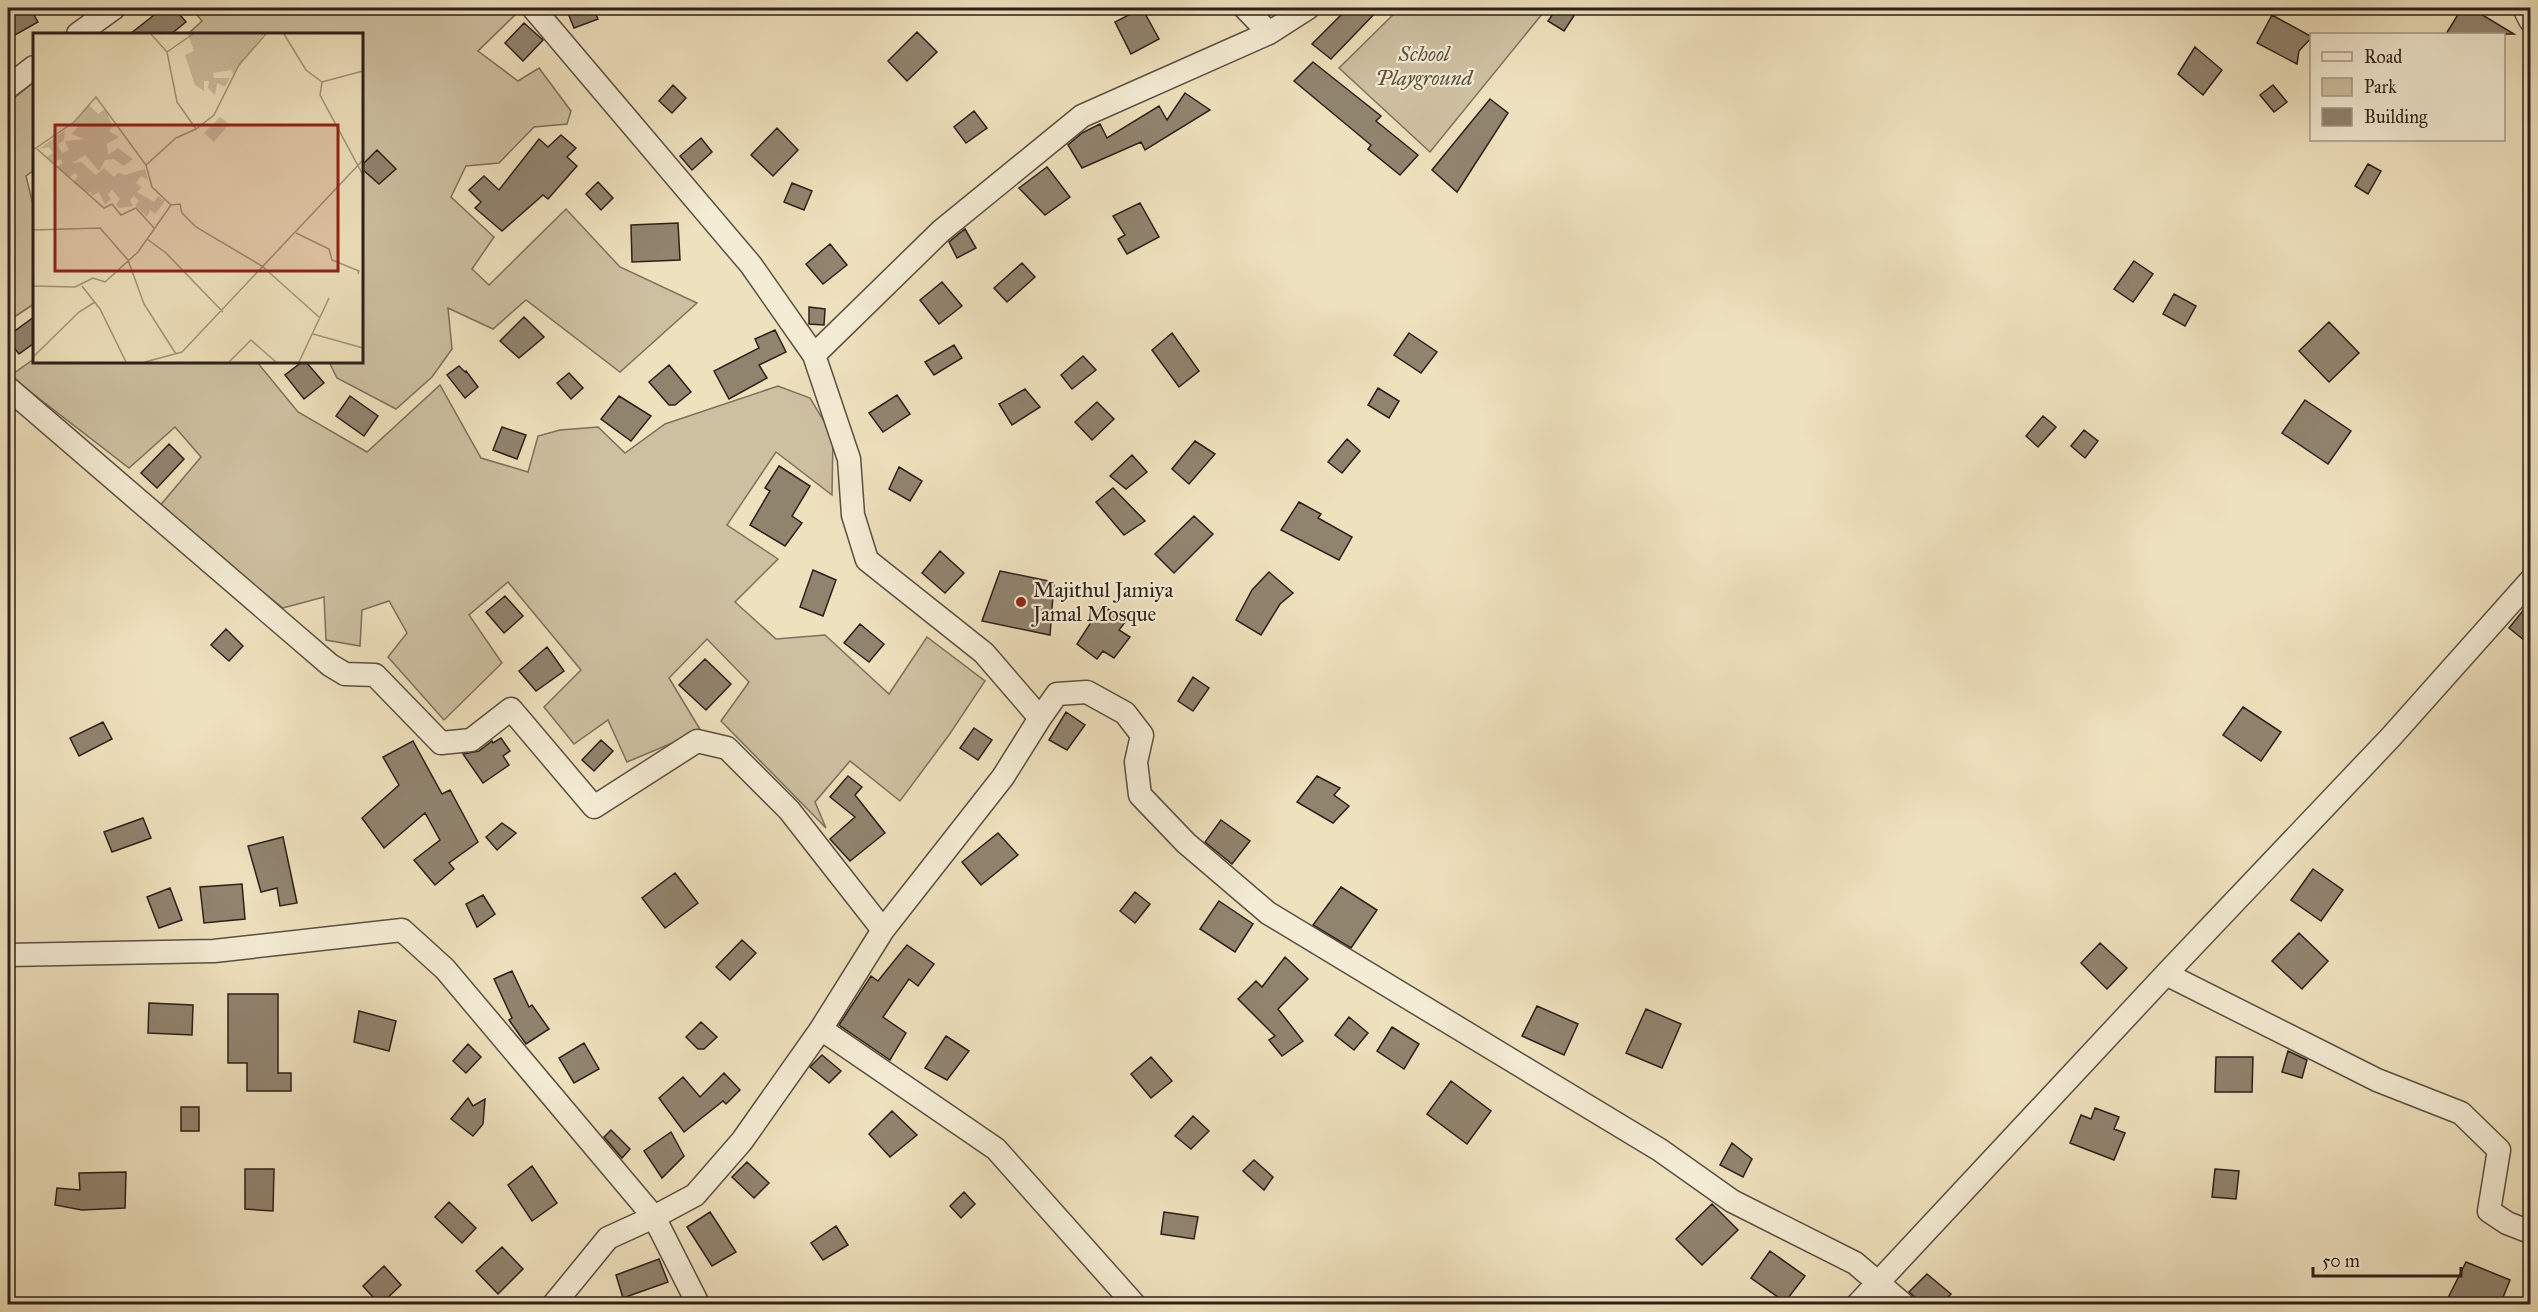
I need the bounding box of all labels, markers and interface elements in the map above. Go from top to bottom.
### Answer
inset map [33,33,363,363]
legend [2310,33,2505,141]
park label: School Playground [1375,41,1475,91]
text: Road [2364,46,2402,68]
text: Park [2364,76,2397,98]
text: Building [2364,106,2428,129]
place label: Majithul Jamiya Jamal Mosque [1031,577,1173,627]
marker: Majithul Jamiya Jamal Mosque [1014,595,1028,609]
scale bar [2313,1240,2462,1278]
text: 50 m [2322,1250,2360,1272]

